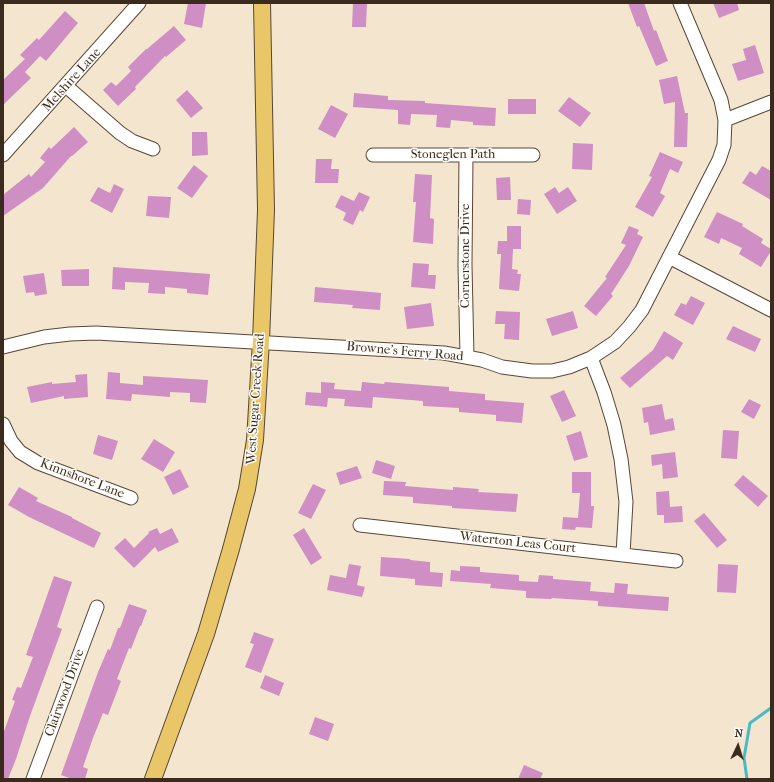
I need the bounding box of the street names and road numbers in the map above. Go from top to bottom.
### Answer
street label: Melshire Lane [39,45,105,115]
street label: Stoneglen Path [411,147,495,163]
street label: Cornerstone Drive [458,204,474,308]
street label: West Sugar Creek Road [244,333,268,465]
street label: Browne's Ferry Road [346,339,464,365]
street label: Kinnshore Lane [38,456,126,502]
street label: Waterton Leas Court [459,529,577,557]
street label: Clairwood Drive [42,647,88,739]

